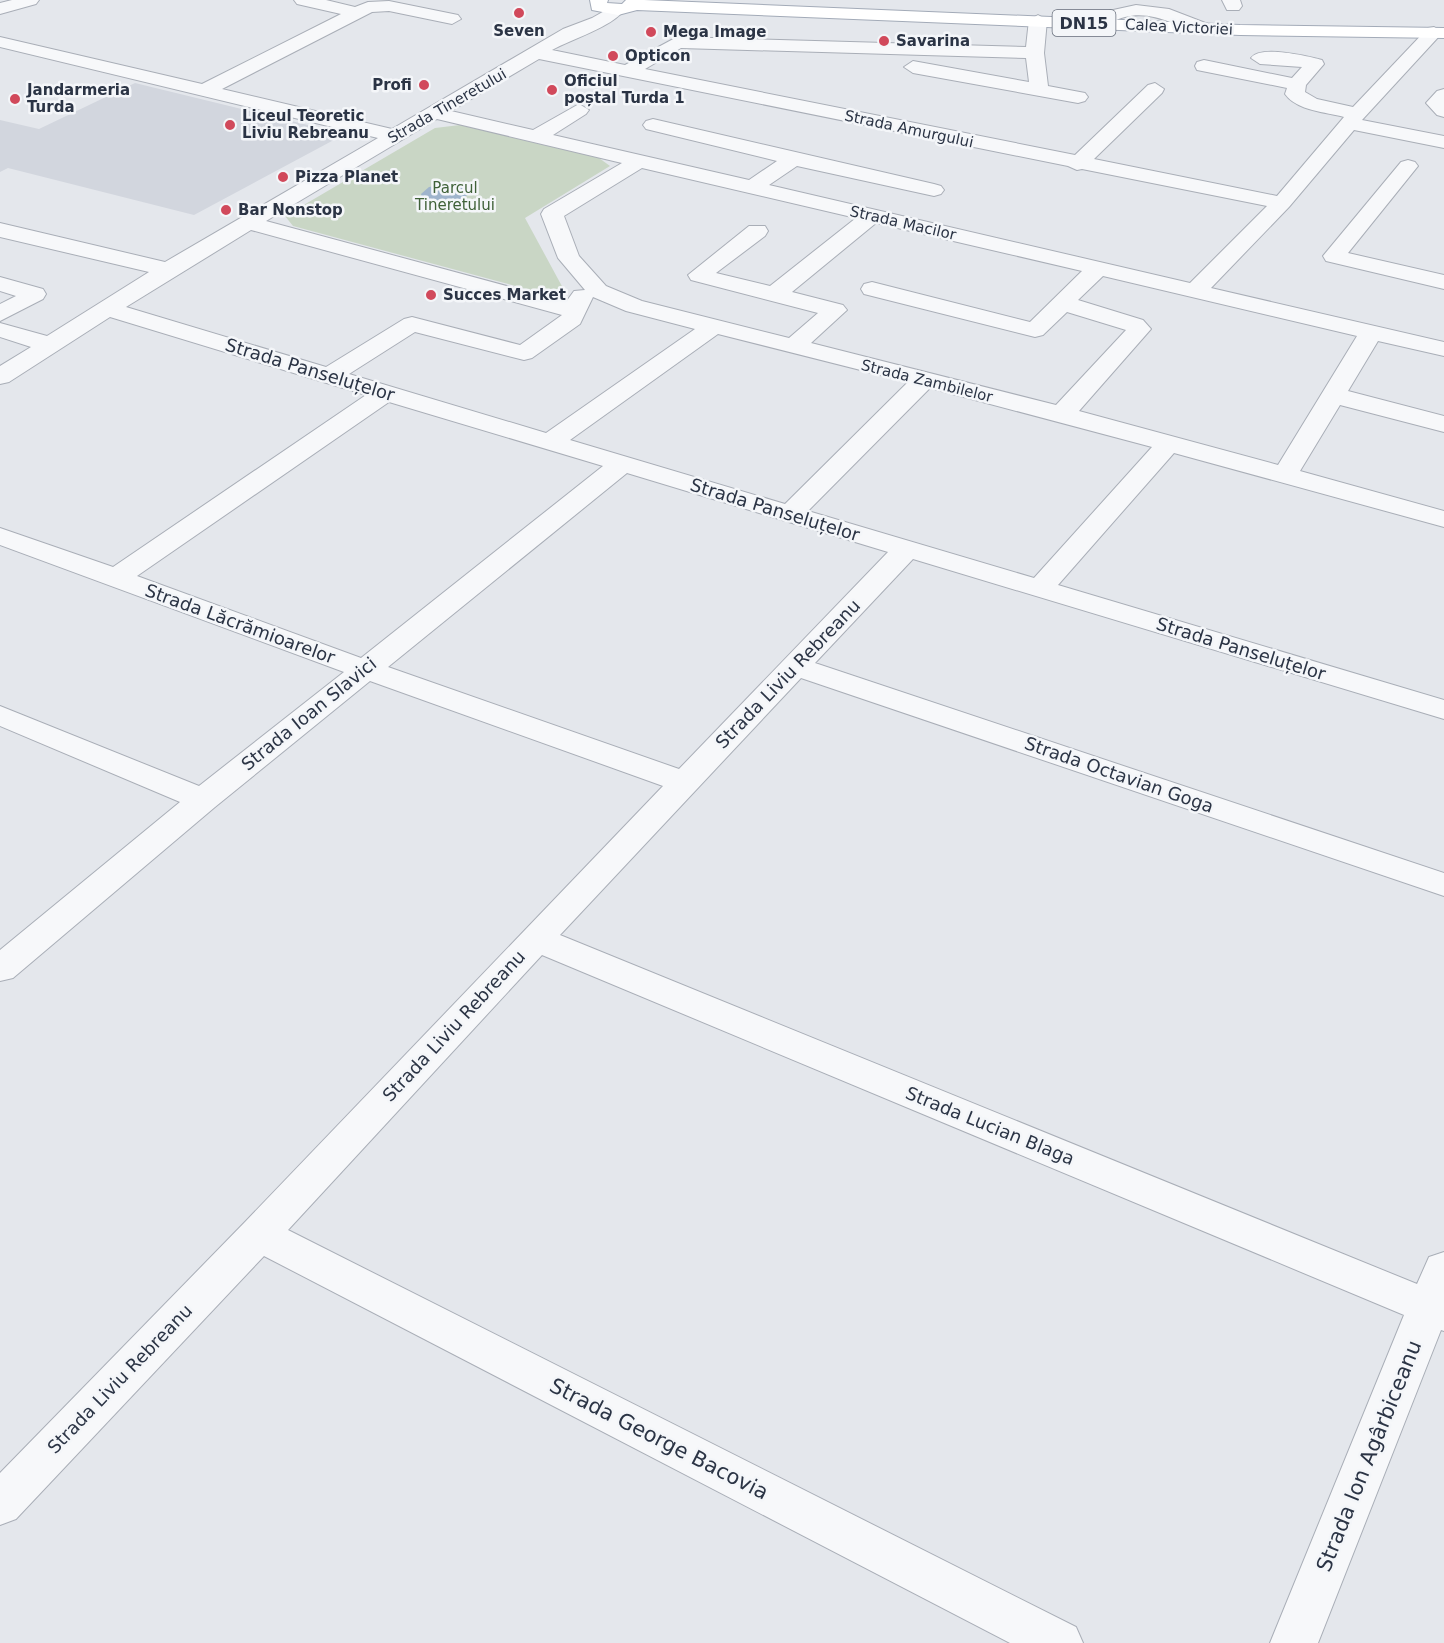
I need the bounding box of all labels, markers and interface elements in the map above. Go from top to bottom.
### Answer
marker: Seven [512,6,526,20]
road number: DN15 [1052,10,1116,36]
street label: Calea Victoriei [1125,15,1233,39]
place label: Seven [493,22,545,40]
place label: Mega Image [663,23,766,41]
marker: Mega Image [644,25,658,39]
place label: Savarina [896,32,970,50]
marker: Savarina [877,34,891,48]
place label: Opticon [625,47,691,65]
marker: Opticon [606,49,620,63]
street label: Strada Tineretului [384,65,510,147]
place label: Oficiul poștal Turda 1 [564,72,685,107]
place label: Profi [372,76,412,94]
marker: Profi [417,78,431,92]
place label: Jandarmeria Turda [26,81,130,116]
marker: Oficiul poștal Turda 1 [545,83,559,97]
marker: Jandarmeria Turda [8,92,22,106]
place label: Liceul Teoretic Liviu Rebreanu [242,107,369,142]
street label: Strada Amurgului [843,107,975,151]
marker: Liceul Teoretic Liviu Rebreanu [223,118,237,132]
place label: Pizza Planet [295,168,398,186]
marker: Pizza Planet [276,170,290,184]
park label: Parcul Tineretului [414,179,495,214]
place label: Bar Nonstop [238,201,343,219]
street label: Strada Macilor [848,202,959,244]
marker: Bar Nonstop [219,203,233,217]
place label: Succes Market [443,286,566,304]
marker: Succes Market [424,288,438,302]
street label: Strada Panseluțelor [223,334,398,405]
street label: Strada Zambilelor [859,356,995,406]
street label: Strada Panseluțelor [688,474,863,545]
street label: Strada Lăcrămioarelor [142,579,339,668]
street label: Strada Liviu Rebreanu [711,595,864,753]
street label: Strada Panseluțelor [1154,613,1329,684]
street label: Strada Ioan Slavici [237,653,380,775]
street label: Strada Octavian Goga [1022,732,1216,817]
street label: Strada Liviu Rebreanu [378,946,529,1106]
street label: Strada Lucian Blaga [903,1082,1078,1169]
street label: Strada Liviu Rebreanu [43,1300,196,1458]
street label: Strada Ion Agârbiceanu [1312,1337,1426,1575]
street label: Strada George Bacovia [546,1373,772,1505]

